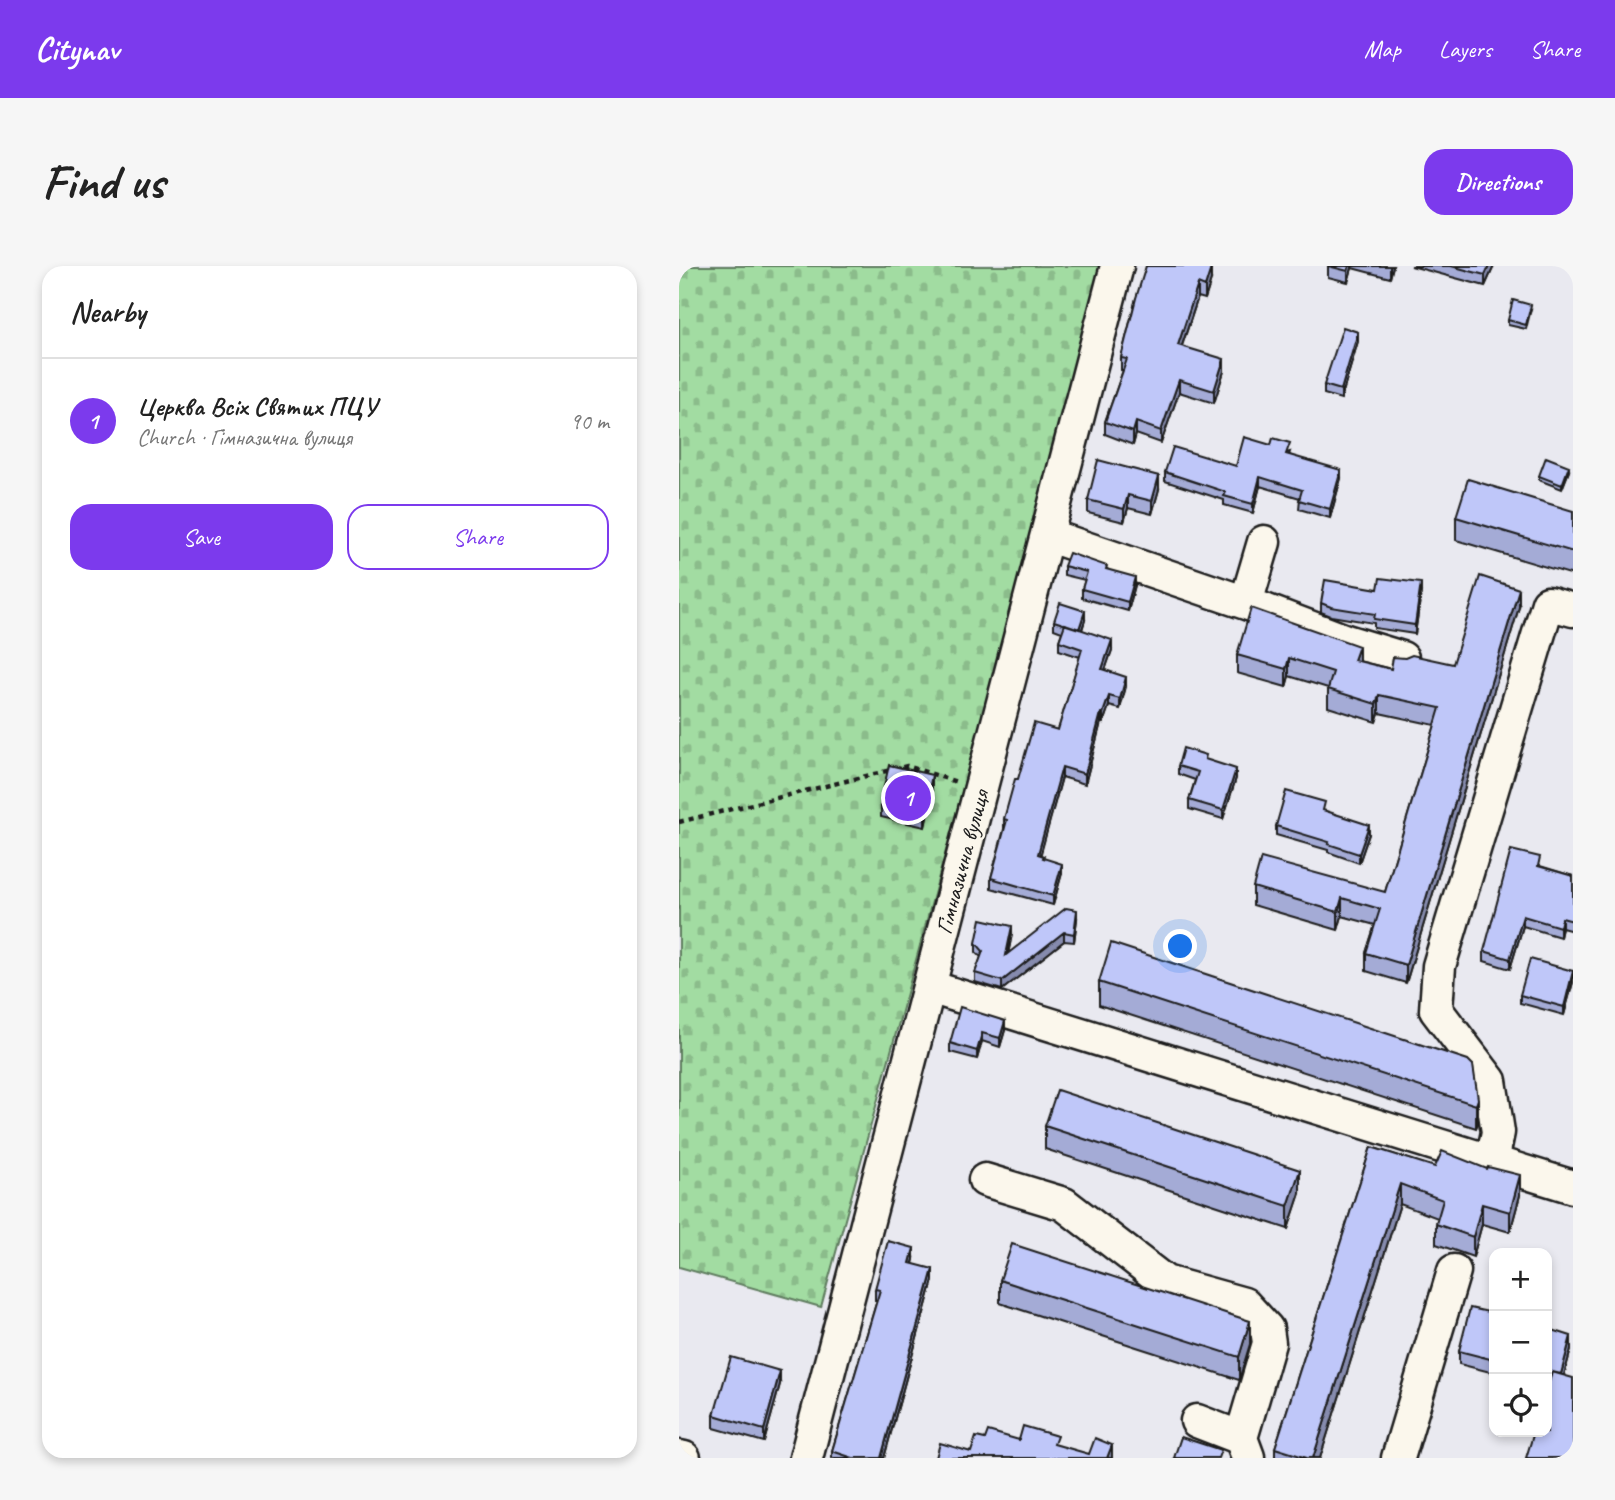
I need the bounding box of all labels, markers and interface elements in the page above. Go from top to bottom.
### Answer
text: Citynav [35,28,119,70]
text: Map [1364,34,1401,64]
text: Layers [1439,34,1492,64]
text: Share [1530,34,1580,64]
button: Directions [1424,149,1573,215]
text: Find us [42,151,164,213]
text: Nearby [70,293,146,331]
text: Церква Всіх Святих ПЦУ [137,390,377,423]
text: 1 [88,407,98,436]
text: 90 m [570,407,609,436]
text: Church · Гімназична вулиця [137,423,352,452]
button: Save [70,504,333,570]
button: Share [347,504,609,570]
pin: 1 [885,772,931,824]
street label: Гімназична вулиця [928,785,996,937]
your location [1163,929,1197,963]
map controls [1489,1248,1552,1437]
button: + [1489,1248,1552,1311]
button: − [1489,1311,1552,1374]
button: locate [1489,1374,1552,1437]

